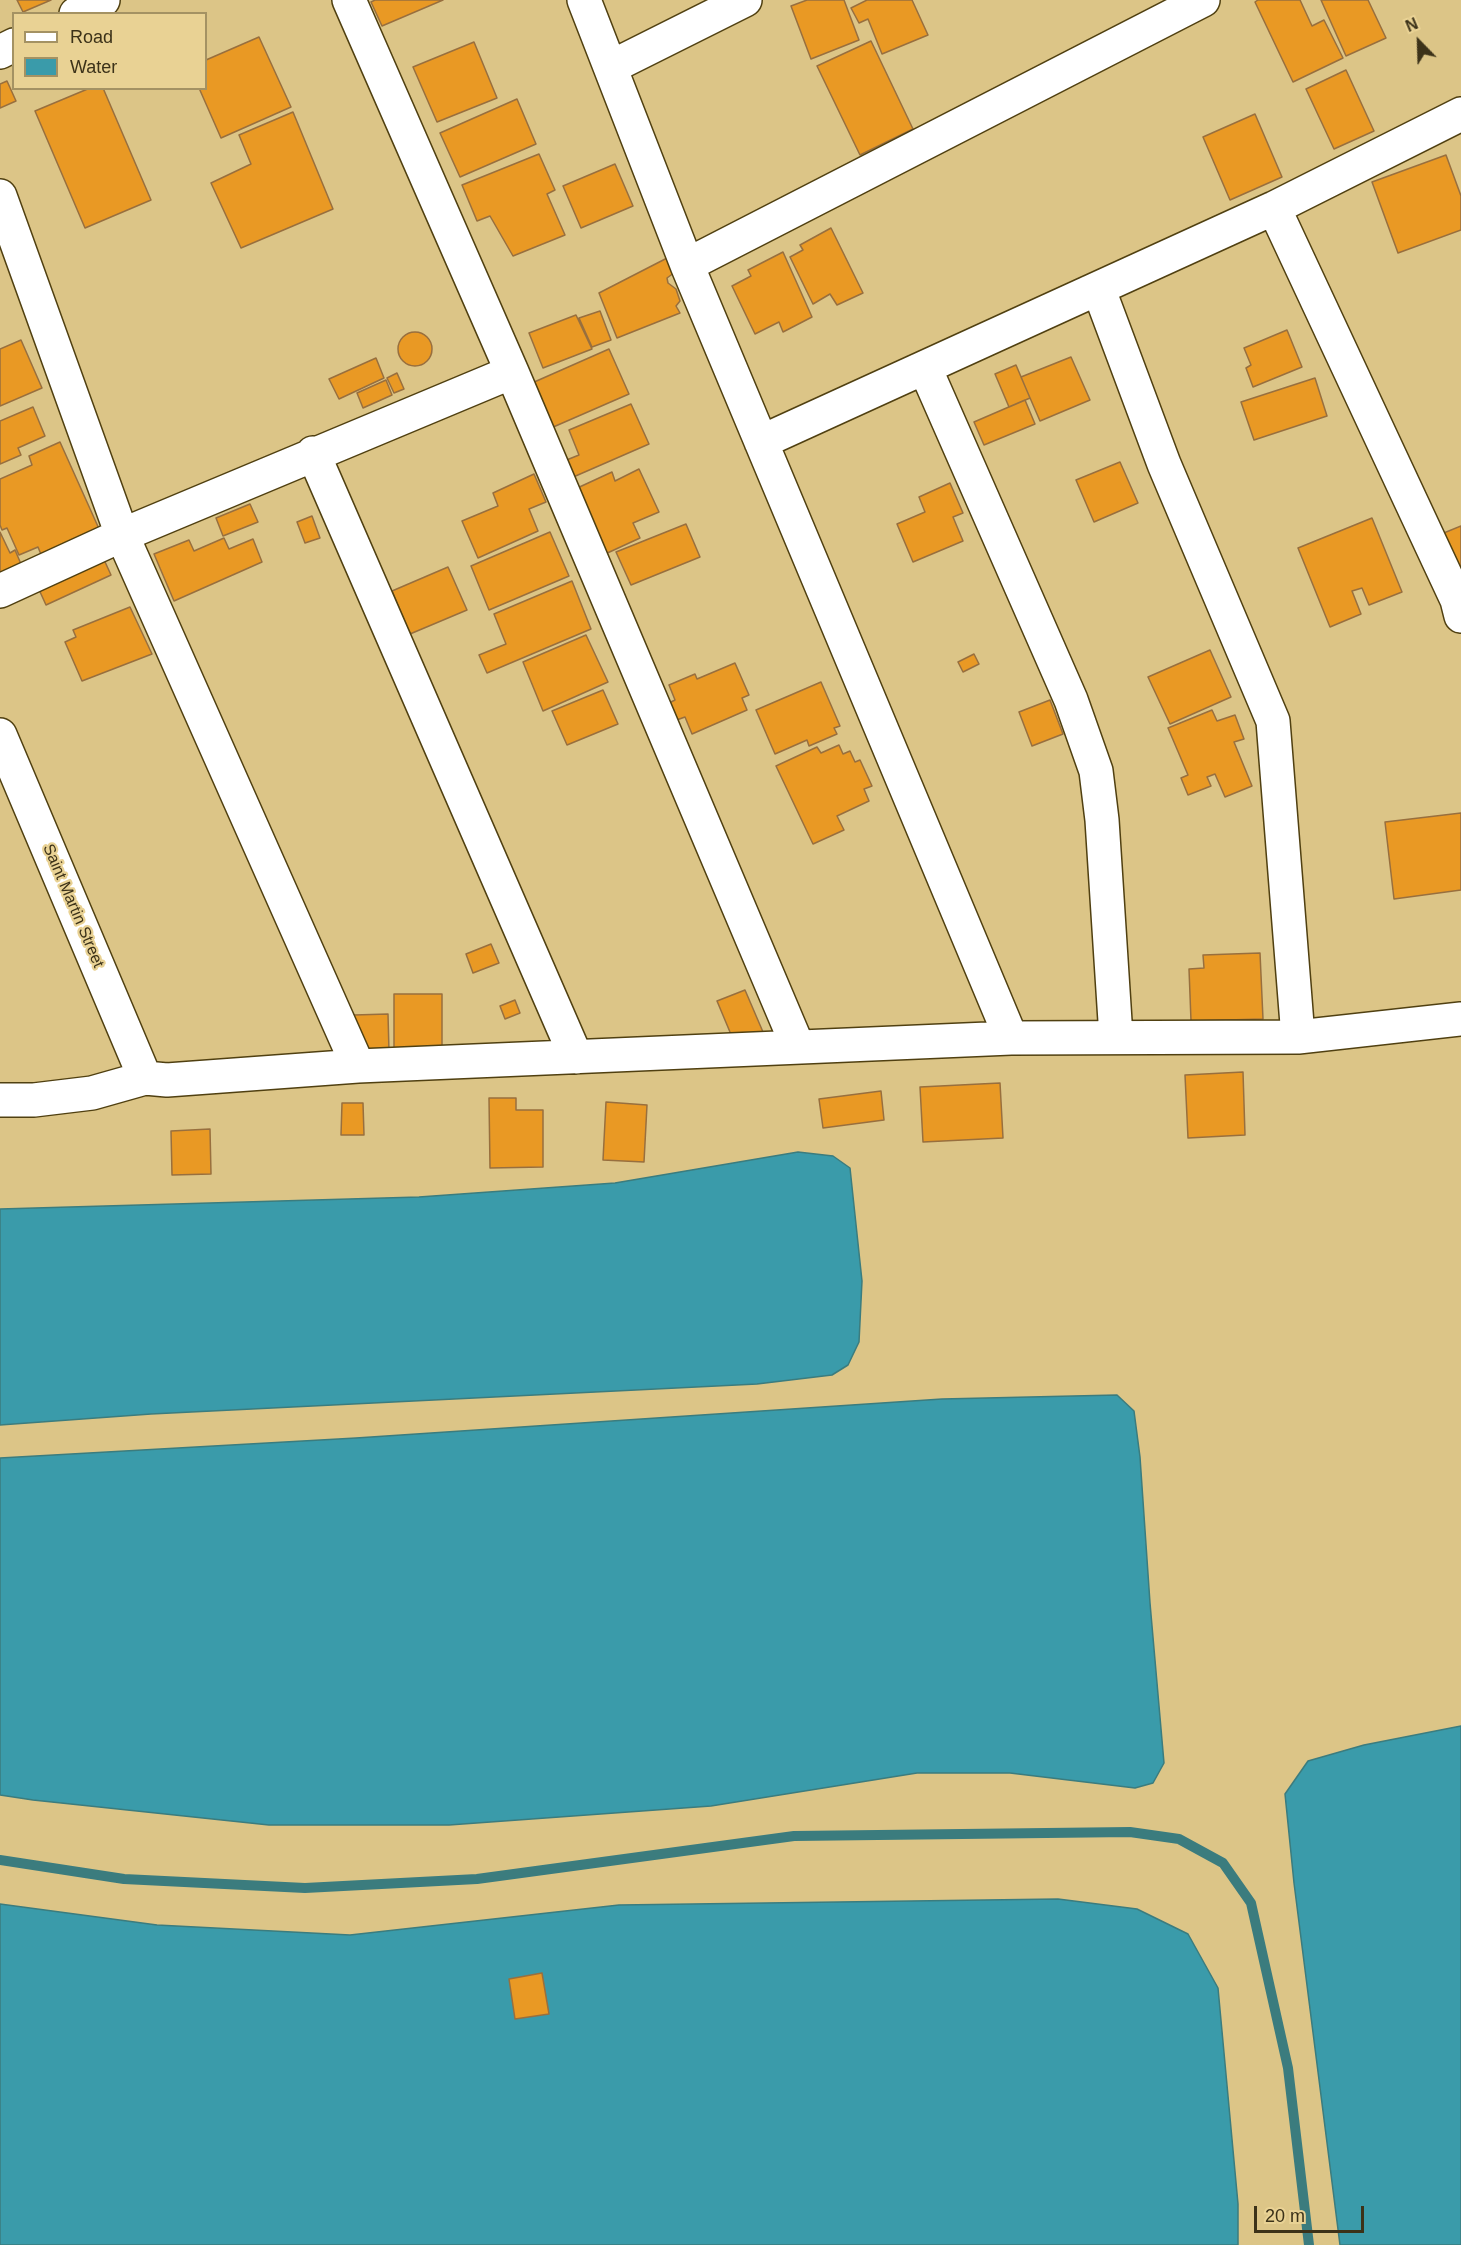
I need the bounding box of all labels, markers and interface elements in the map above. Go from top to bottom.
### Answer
legend [12,12,207,90]
north arrow [1389,12,1449,72]
text: N [1403,15,1420,35]
text: Road [70,27,113,47]
text: Water [70,57,117,77]
street label: Saint Martin Street [38,841,108,971]
scale bar [1257,2194,1366,2232]
text: 20 m [1265,2206,1305,2226]

